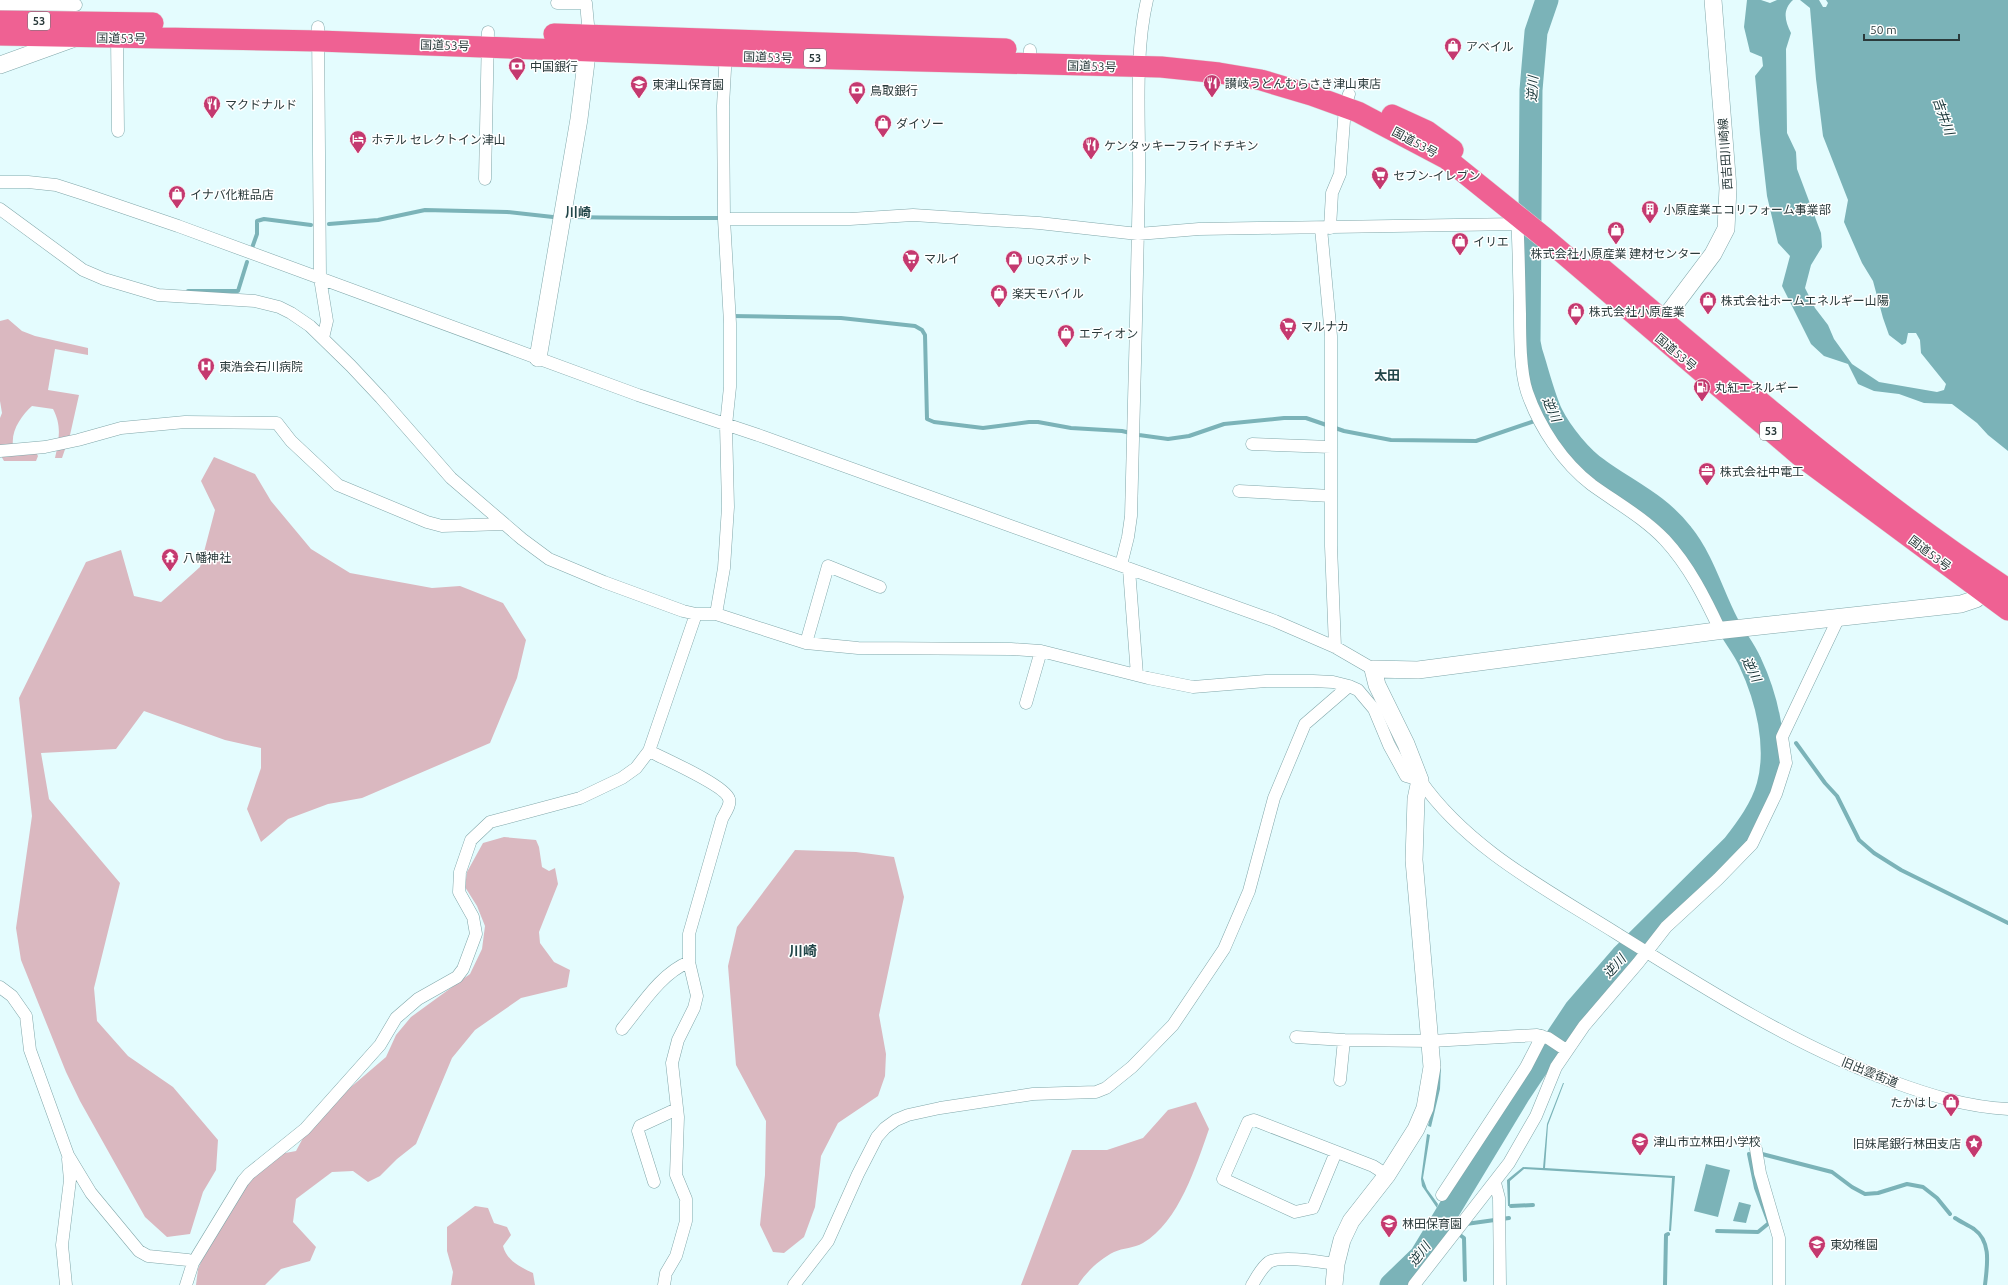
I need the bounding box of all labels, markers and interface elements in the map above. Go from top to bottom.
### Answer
road number: 53 [28,12,50,30]
scale bar [1864,16,1959,42]
text: 50 m [1870,23,1897,36]
street label: 国道53号 [96,31,146,45]
shop icon: アベイル [1443,36,1463,61]
street label: 国道53号 [420,38,470,52]
place label: アベイル [1466,40,1514,53]
road number: 53 [804,49,826,67]
street label: 国道53号 [743,50,793,64]
bank icon: 中国銀行 [507,56,527,81]
street label: 国道53号 [1067,59,1117,73]
place label: 中国銀行 [530,60,578,73]
restaurant icon: 讃岐うどんむらさき津山東店 [1202,73,1222,98]
school or university icon: 東津山保育園 [629,74,649,99]
water label: 逆川 [1524,74,1540,102]
place label: 讃岐うどんむらさき津山東店 [1225,77,1381,90]
place label: 東津山保育園 [652,78,724,91]
bank icon: 鳥取銀行 [847,80,867,105]
place label: 鳥取銀行 [870,84,918,97]
restaurant icon: マクドナルド [202,94,222,119]
water label: 吉井川 [1931,95,1958,139]
place label: マクドナルド [225,98,297,111]
shop icon: ダイソー [873,113,893,138]
place label: ダイソー [896,117,944,130]
street label: 西吉田川崎線 [1716,118,1734,190]
street label: 国道53号 [1390,125,1440,159]
hotel icon: ホテル セレクトイン津山 [348,129,368,154]
place label: ホテル セレクトイン津山 [371,133,506,146]
restaurant icon: ケンタッキーフライドチキン [1081,135,1101,160]
place label: ケンタッキーフライドチキン [1104,139,1259,152]
supermarket icon: セブン-イレブン [1370,165,1390,190]
place label: セブン-イレブン [1393,169,1480,182]
shop icon: イナバ化粧品店 [167,184,187,209]
place label: イナバ化粧品店 [190,188,274,201]
building icon: 小原産業エコリフォーム事業部 [1640,199,1660,224]
place label: 小原産業エコリフォーム事業部 [1663,203,1831,216]
district label: 川崎 [565,205,591,219]
shop icon: 株式会社小原産業 建材センター [1606,220,1626,245]
shop icon: イリエ [1450,231,1470,256]
place label: イリエ [1473,235,1509,248]
place label: 株式会社小原産業 建材センター [1531,247,1701,260]
supermarket icon: マルイ [901,248,921,273]
shop icon: UQスポット [1004,249,1024,274]
place label: マルイ [924,252,960,265]
place label: UQスポット [1027,253,1093,266]
shop icon: 楽天モバイル [989,283,1009,308]
place label: 楽天モバイル [1012,287,1084,300]
shop icon: 株式会社ホームエネルギー山陽 [1698,290,1718,315]
place label: 株式会社ホームエネルギー山陽 [1721,294,1889,307]
shop icon: 株式会社小原産業 [1566,301,1586,326]
place label: 株式会社小原産業 [1589,305,1685,318]
supermarket icon: マルナカ [1278,316,1298,341]
place label: マルナカ [1301,320,1349,333]
shop icon: エディオン [1056,323,1076,348]
place label: エディオン [1079,327,1138,340]
street label: 国道53号 [1653,331,1699,373]
hospital icon: 東浩会石川病院 [196,356,216,381]
place label: 東浩会石川病院 [219,360,303,373]
district label: 太田 [1374,368,1400,382]
fuel station icon: 丸紅エネルギー [1692,377,1712,402]
place label: 丸紅エネルギー [1715,381,1799,394]
water label: 逆川 [1540,394,1564,426]
road number: 53 [1760,422,1782,440]
office icon: 株式会社中電工 [1697,461,1717,486]
place label: 株式会社中電工 [1720,465,1804,478]
street label: 国道53号 [1906,533,1954,573]
temple icon: 八幡神社 [160,547,180,572]
place label: 八幡神社 [183,551,231,564]
water label: 逆川 [1740,654,1765,686]
district label: 川崎 [789,943,817,959]
water label: 逆川 [1600,950,1629,980]
street label: 旧出雲街道 [1840,1055,1900,1089]
shop icon: たかはし [1941,1092,1961,1117]
place label: たかはし [1890,1096,1938,1109]
school or university icon: 津山市立林田小学校 [1630,1131,1650,1156]
place icon: 旧妹尾銀行林田支店 [1964,1133,1984,1158]
place label: 津山市立林田小学校 [1653,1135,1761,1148]
place label: 旧妹尾銀行林田支店 [1853,1137,1961,1150]
school or university icon: 林田保育園 [1379,1213,1399,1238]
place label: 林田保育園 [1402,1217,1462,1230]
school or university icon: 東幼稚園 [1807,1234,1827,1259]
water label: 逆川 [1405,1238,1434,1269]
place label: 東幼稚園 [1830,1238,1878,1251]

